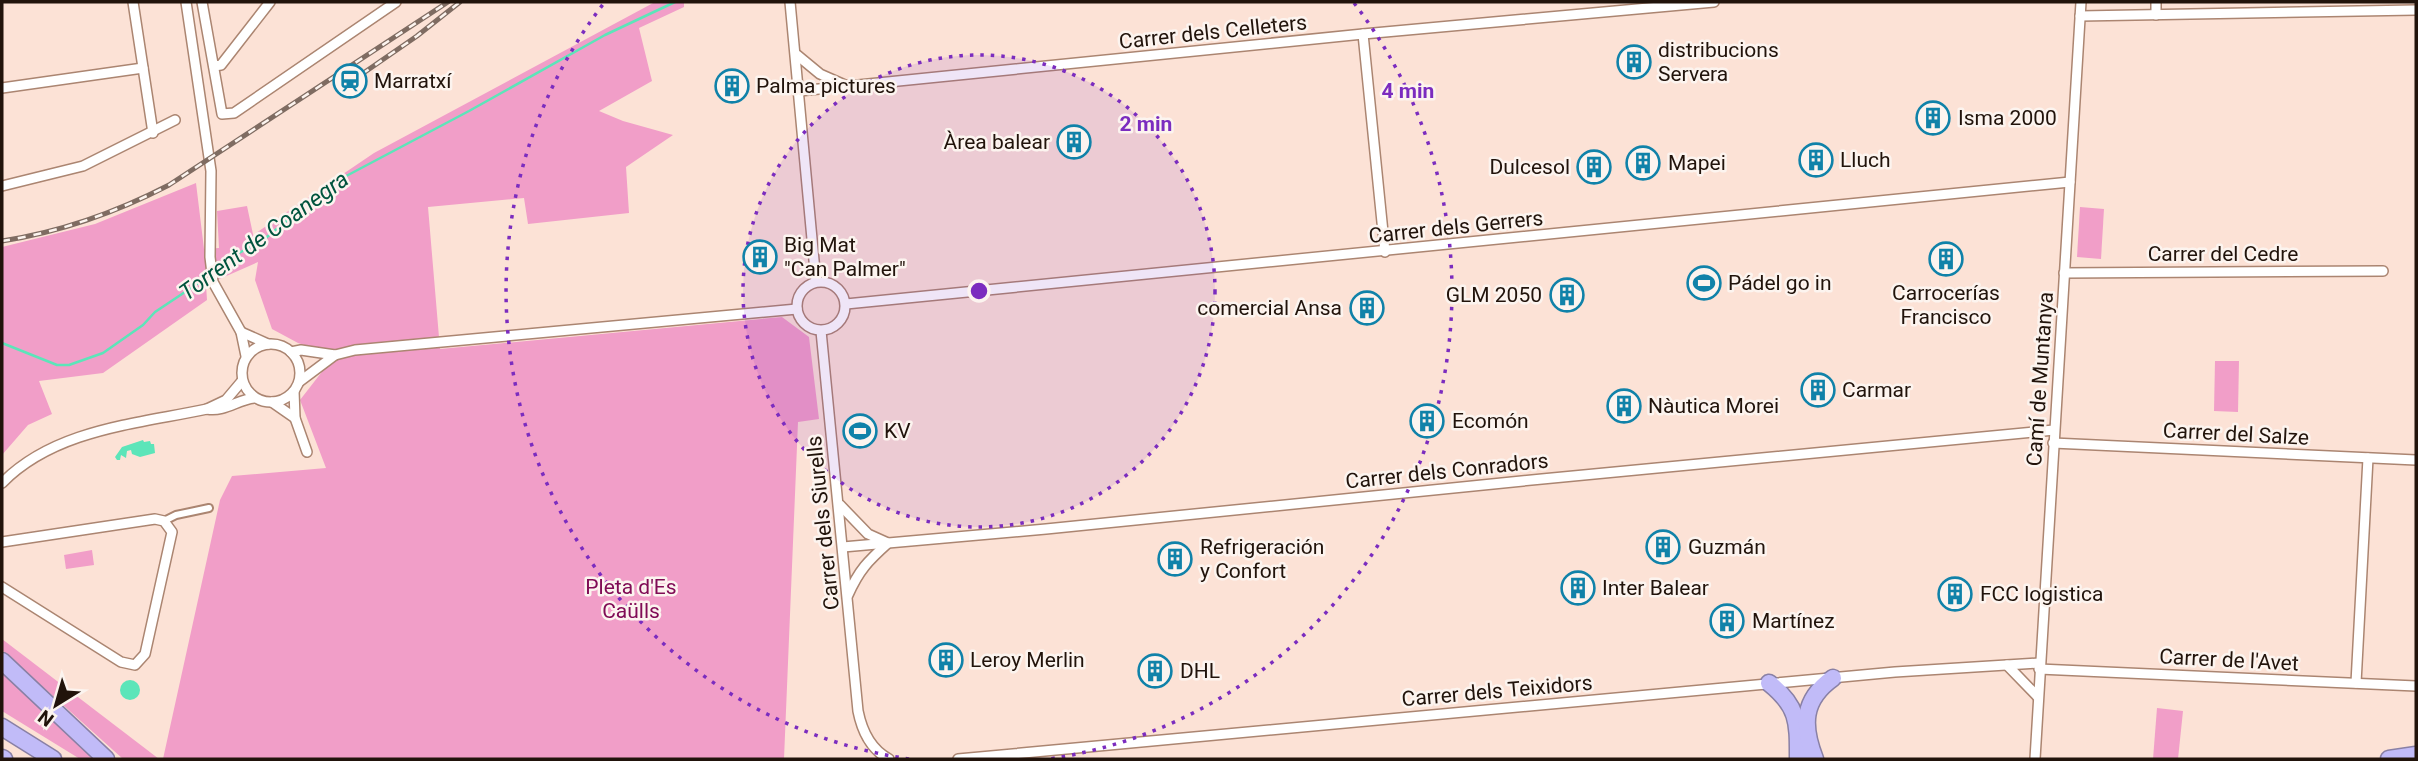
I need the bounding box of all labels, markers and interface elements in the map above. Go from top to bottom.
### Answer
street label: Carrer dels Celleters [1118,10,1308,54]
place label: distribucions Servera [1658,38,1779,86]
building icon: distribucions Servera [1615,43,1653,81]
station icon: Marratxí [331,62,369,100]
building icon: Palma pictures [713,67,751,105]
place label: Marratxí [374,69,452,93]
place label: Palma pictures [756,74,896,98]
text: 4 min [1382,79,1434,103]
building icon: Isma 2000 [1914,99,1952,137]
place label: Isma 2000 [1958,106,2057,130]
text: 2 min [1120,112,1172,136]
building icon: Àrea balear [1055,123,1093,161]
place label: Àrea balear [944,130,1050,154]
building icon: Lluch [1797,141,1835,179]
building icon: Mapei [1624,144,1662,182]
building icon: Dulcesol [1575,148,1613,186]
place label: Lluch [1840,148,1891,172]
place label: Mapei [1668,151,1726,175]
place label: Dulcesol [1489,155,1570,179]
water label: Torrent de Coanegra [174,166,354,306]
street label: Carrer dels Gerrers [1368,206,1544,248]
place label: Big Mat "Can Palmer" [784,233,906,281]
building icon: Big Mat "Can Palmer" [741,238,779,276]
building icon: Carrocerías Francisco [1927,240,1965,278]
street label: Carrer del Cedre [2148,242,2298,266]
sports icon: Pádel go in [1685,264,1723,302]
place label: Pádel go in [1728,271,1832,295]
building icon: GLM 2050 [1548,276,1586,314]
centre of rings [967,279,991,303]
place label: Carrocerías Francisco [1892,281,2000,329]
place label: GLM 2050 [1446,283,1542,307]
building icon: comercial Ansa [1348,289,1386,327]
street label: Camí de Muntanya [2022,291,2058,467]
place label: comercial Ansa [1197,296,1342,320]
building icon: Carmar [1799,371,1837,409]
place label: Carmar [1842,378,1911,402]
building icon: Nàutica Morei [1605,387,1643,425]
place label: Nàutica Morei [1648,394,1779,418]
building icon: Ecomón [1408,402,1446,440]
place label: Ecomón [1452,409,1529,433]
sports icon: KV [841,412,879,450]
street label: Carrer del Salze [2162,418,2310,450]
place label: KV [884,419,911,443]
street label: Carrer dels Siurells [802,435,844,611]
street label: Carrer dels Conradors [1344,448,1550,494]
building icon: Guzmán [1644,528,1682,566]
place label: Refrigeración y Confort [1200,535,1324,583]
place label: Guzmán [1688,535,1766,559]
building icon: Refrigeración y Confort [1156,540,1194,578]
building icon: Inter Balear [1559,569,1597,607]
park label: Pleta d'Es Caülls [585,575,677,623]
building icon: FCC logistica [1936,575,1974,613]
place label: Inter Balear [1602,576,1709,600]
place label: FCC logistica [1980,582,2103,606]
building icon: Martínez [1708,602,1746,640]
place label: Martínez [1752,609,1835,633]
building icon: Leroy Merlin [927,641,965,679]
street label: Carrer de l'Avet [2159,644,2299,676]
place label: Leroy Merlin [970,648,1085,672]
building icon: DHL [1136,652,1174,690]
place label: DHL [1180,659,1220,683]
north arrow [21,670,91,740]
street label: Carrer dels Teixidors [1401,671,1593,711]
text: N [34,705,58,731]

